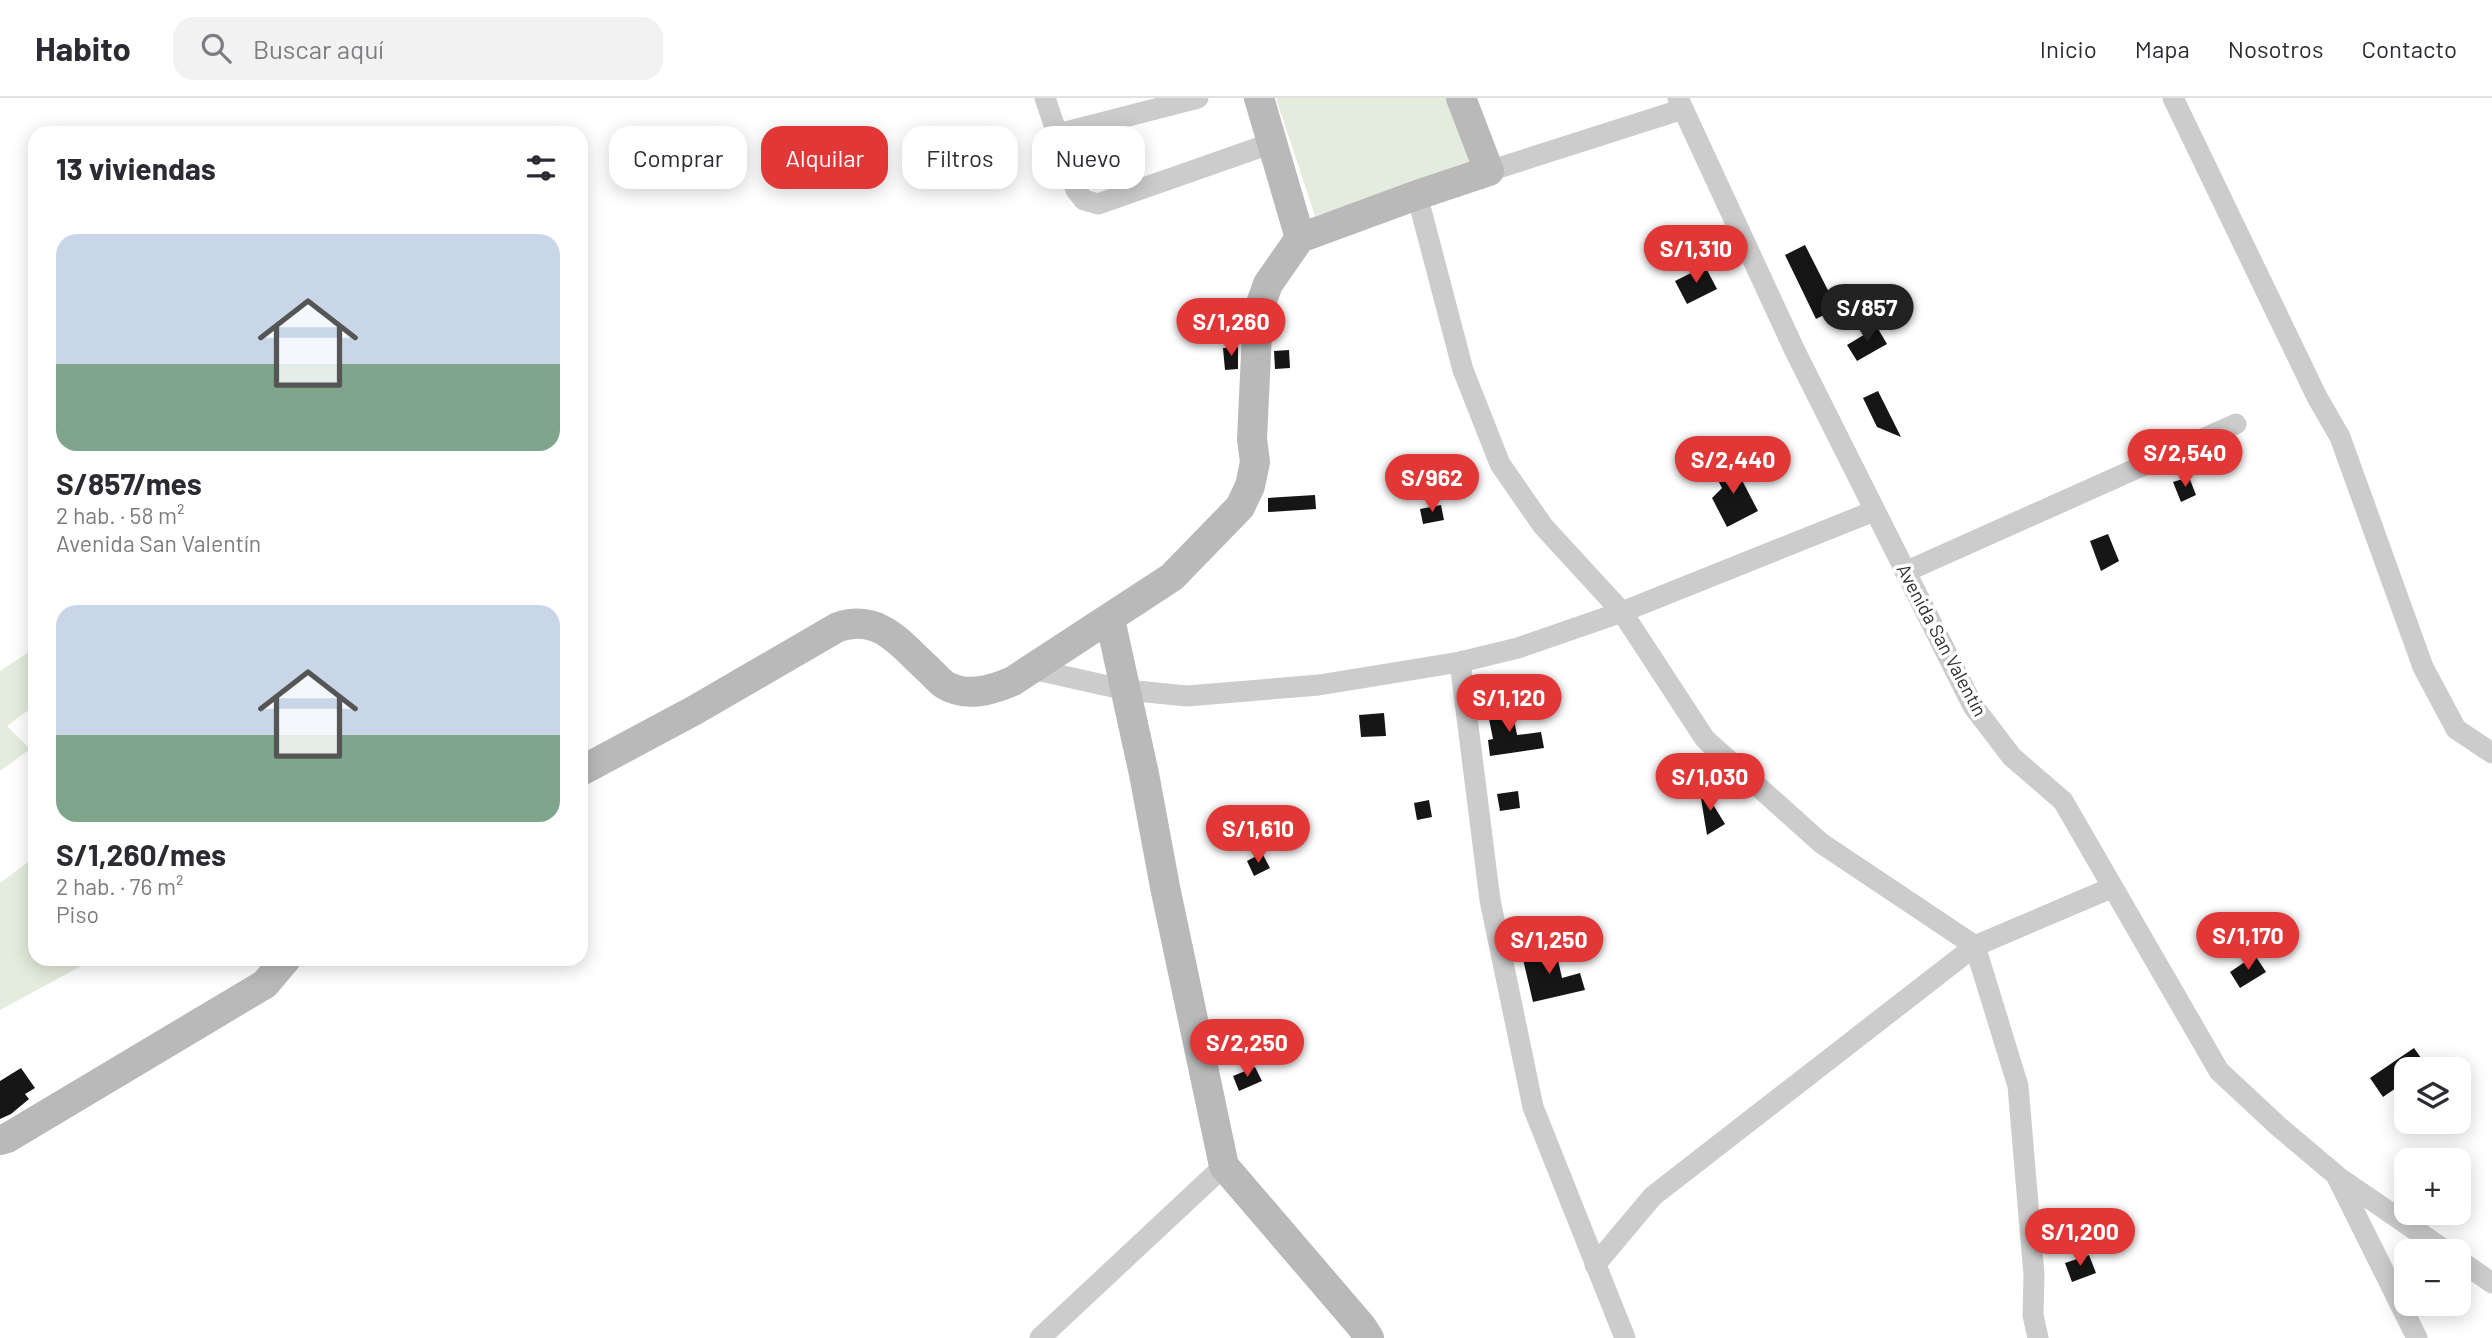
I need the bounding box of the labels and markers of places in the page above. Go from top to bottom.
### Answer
pin: S/1,310 [1631,226,1761,285]
pin: S/857 [1818,285,1916,344]
pin: S/1,260 [1166,299,1296,358]
pin: S/2,540 [2120,430,2250,489]
pin: S/2,440 [1668,436,1798,496]
pin: S/962 [1383,454,1481,514]
pin: S/1,120 [1444,674,1574,734]
pin: S/1,030 [1645,754,1775,813]
pin: S/1,610 [1193,806,1323,865]
pin: S/1,170 [2183,912,2313,972]
pin: S/1,250 [1484,916,1614,976]
pin: S/2,250 [1182,1020,1312,1079]
pin: S/1,200 [2015,1208,2145,1268]

